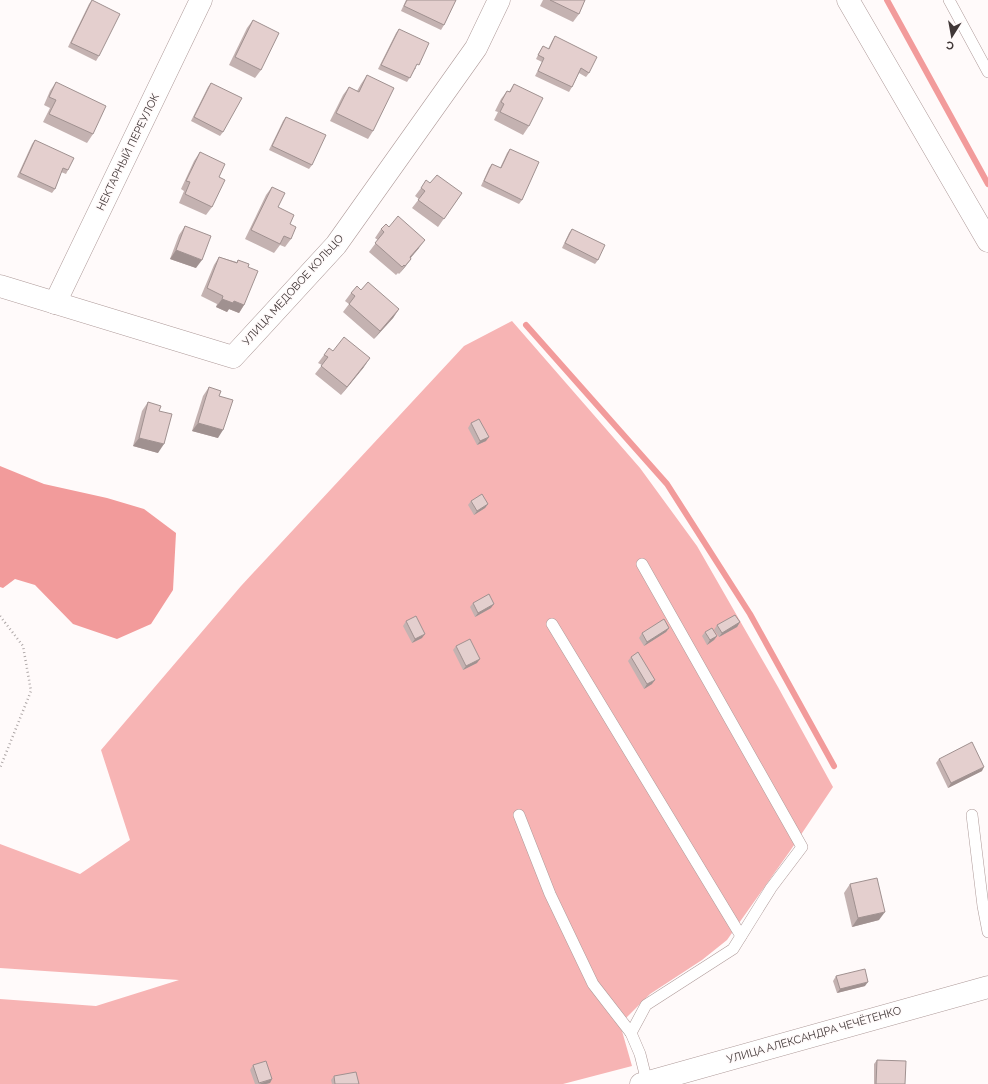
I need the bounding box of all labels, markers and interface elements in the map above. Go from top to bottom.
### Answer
north arrow [932,16,972,56]
text: С [945,38,955,52]
street label: НЕКТАРНЫЙ ПЕРЕУЛОК [94,91,162,213]
street label: УЛИЦА МЕДОВОЕ КОЛЬЦО [240,232,346,348]
street label: УЛИЦА АЛЕКСАНДРА ЧЕЧЁТЕНКО [725,1004,903,1066]

